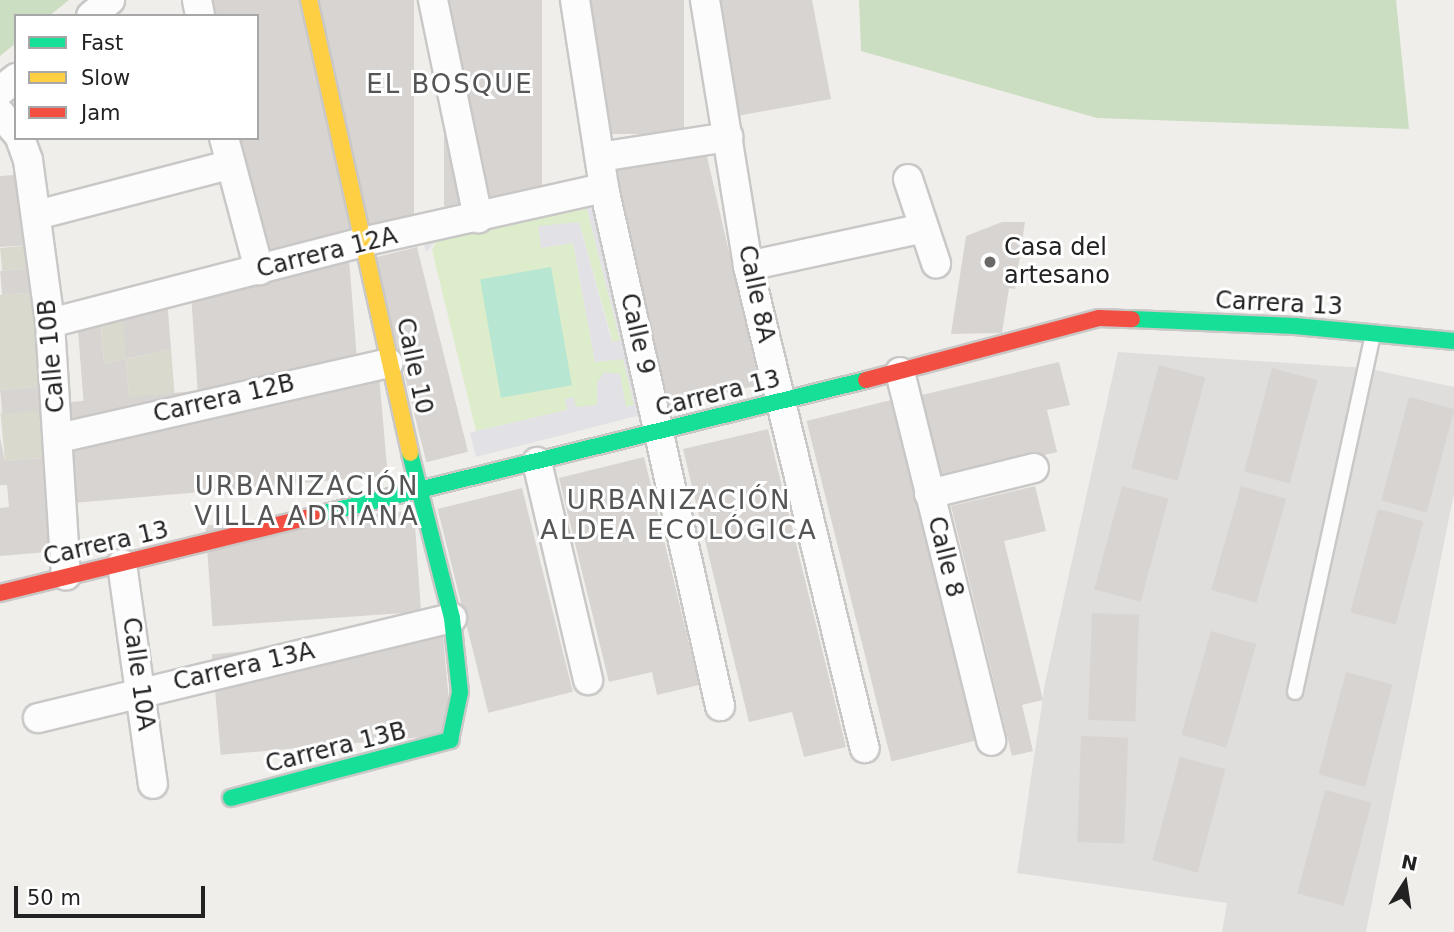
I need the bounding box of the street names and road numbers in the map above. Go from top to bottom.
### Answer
street label: Carrera 12A [254,222,400,284]
street label: Calle 8A [732,243,780,345]
street label: Carrera 13 [1214,286,1344,322]
street label: Calle 9 [614,291,660,377]
street label: Calle 10B [33,298,71,414]
street label: Calle 10 [390,315,438,417]
street label: Carrera 13 [653,365,783,423]
street label: Carrera 12B [150,369,298,429]
street label: Calle 8 [921,514,969,600]
street label: Carrera 13 [41,516,171,572]
street label: Calle 10A [116,615,160,733]
street label: Carrera 13A [171,637,317,697]
street label: Carrera 13B [263,717,409,779]

